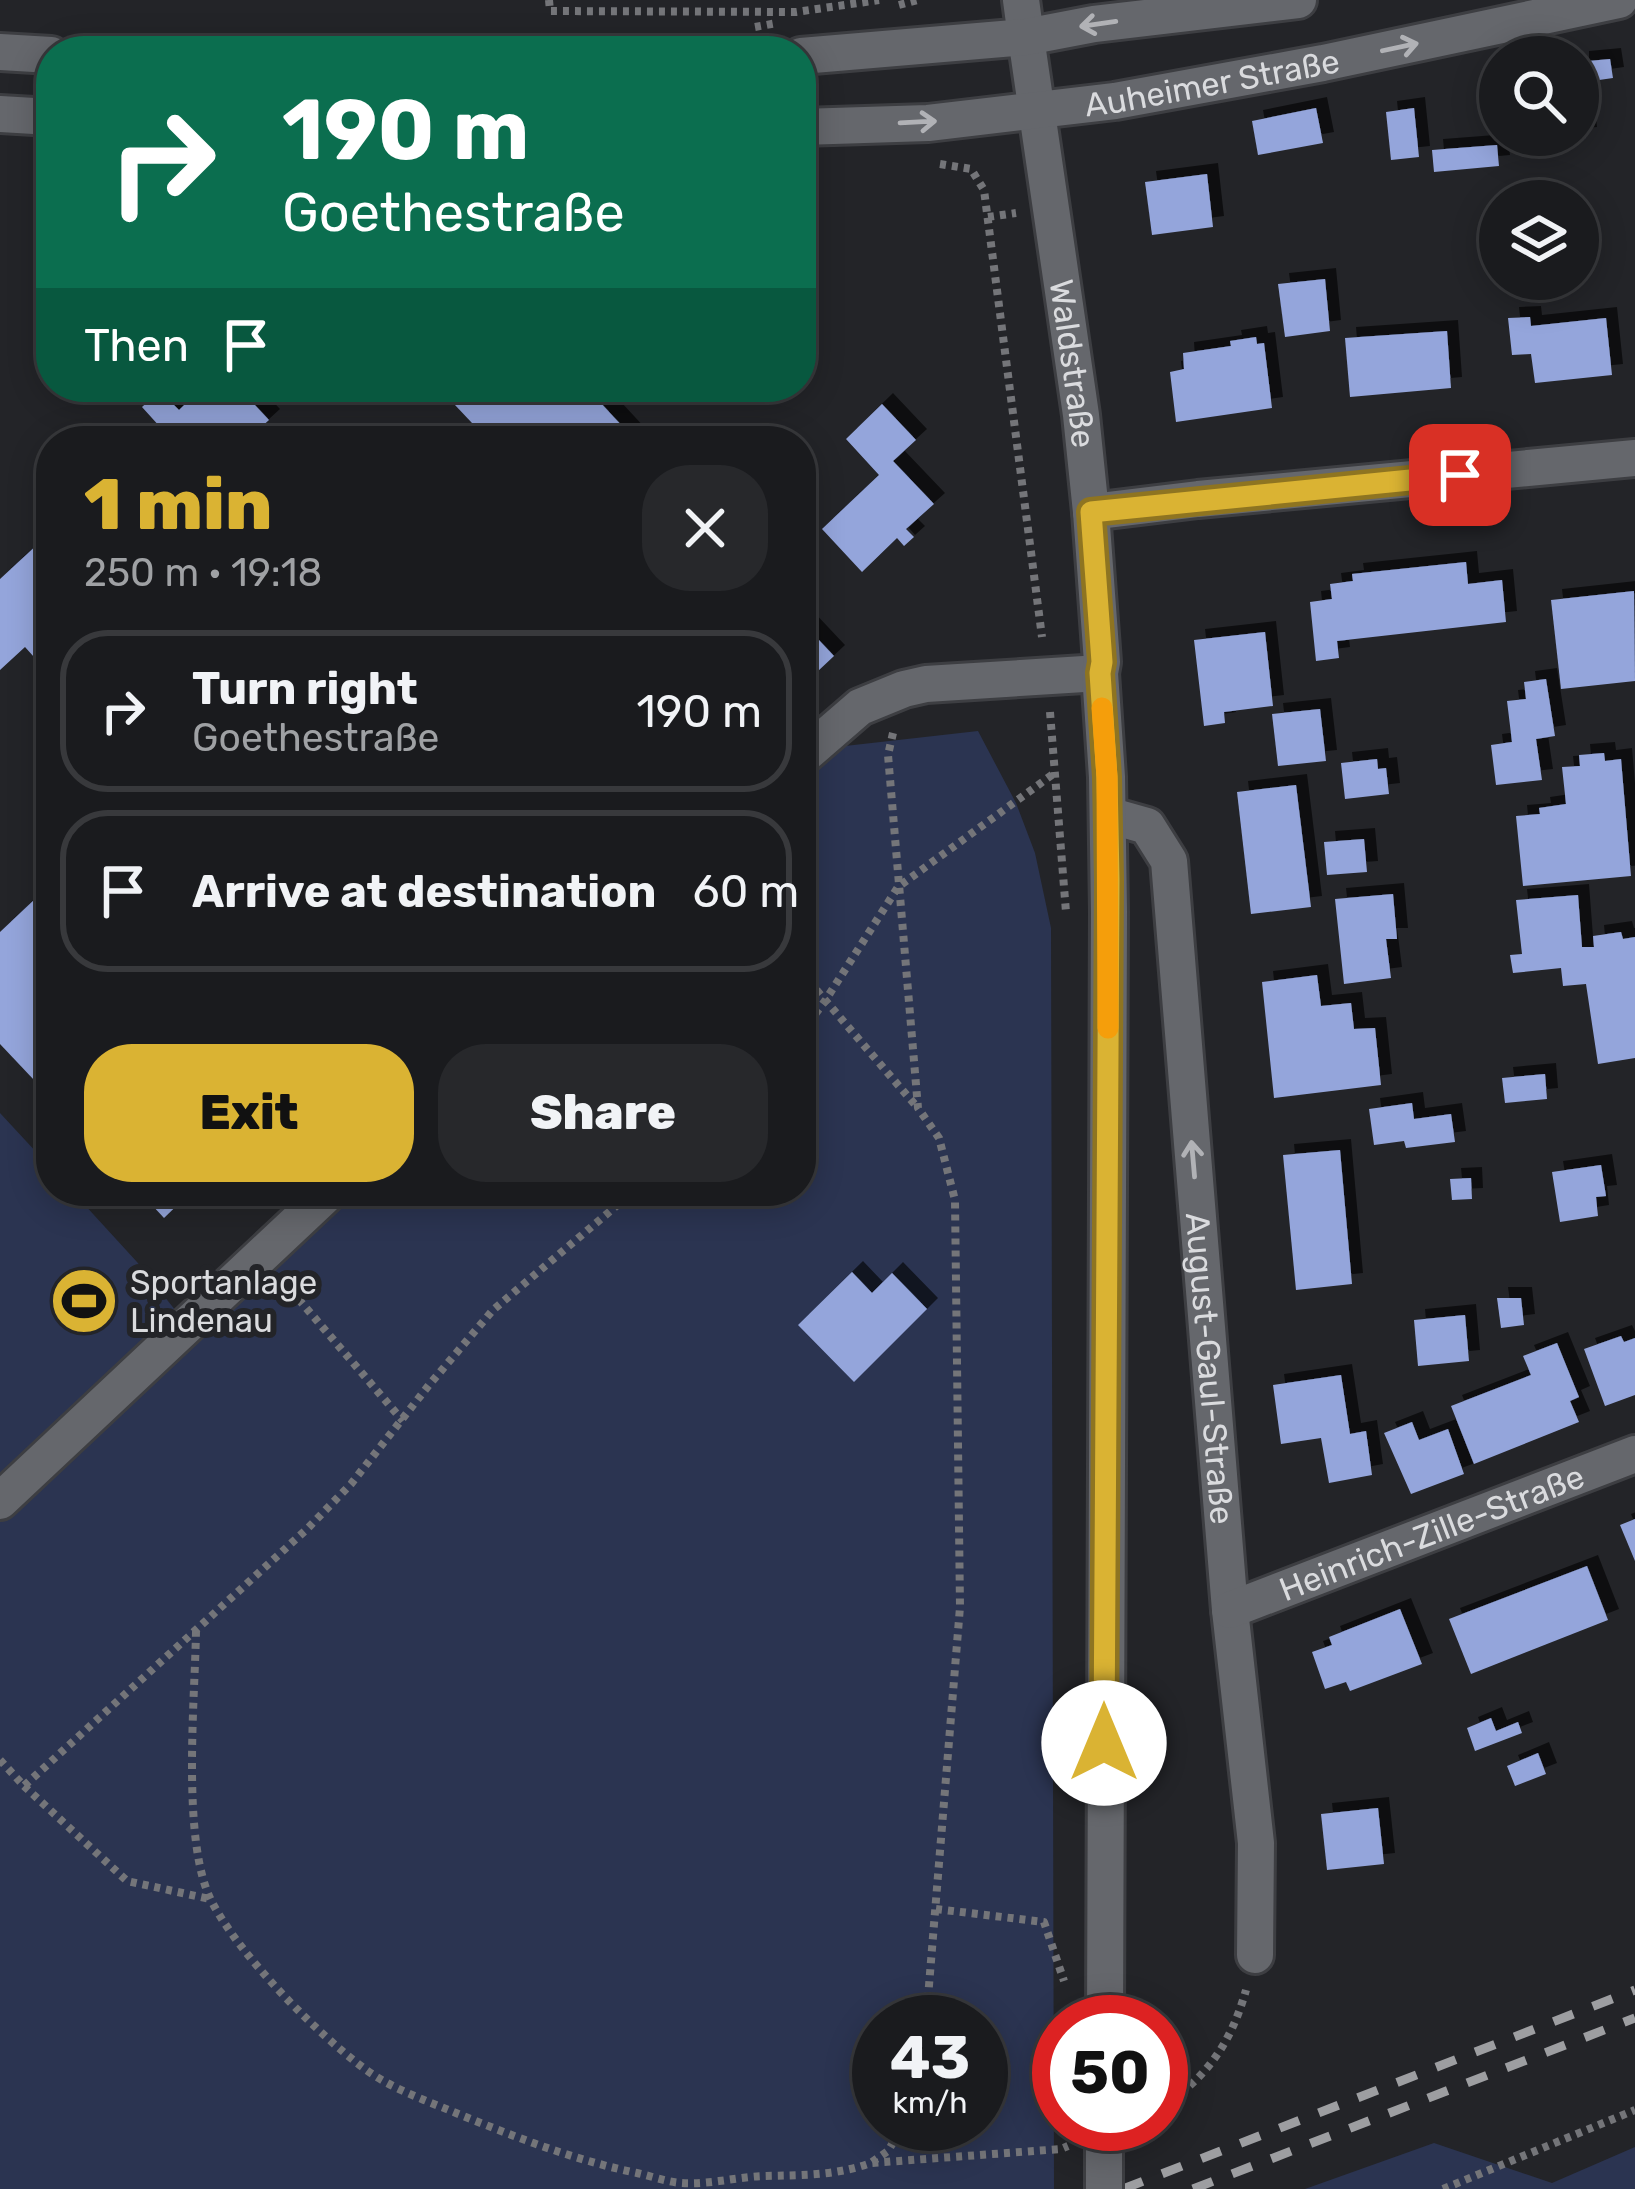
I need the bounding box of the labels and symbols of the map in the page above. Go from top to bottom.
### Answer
one-way arrow [1080,13,1119,36]
one-way arrow [1379,35,1418,57]
street label: Auheimer Straße [1083,41,1343,124]
one-way arrow [898,111,937,134]
street label: Waldstraße [1042,277,1103,450]
pin [1409,424,1511,526]
one-way arrow [1182,1140,1205,1179]
street label: August-Gaul-Straße [1178,1211,1242,1526]
place label: Sportanlage Lindenau [130,1263,317,1340]
sports icon: Sportanlage Lindenau [49,1266,119,1336]
street label: Heinrich-Zille-Straße [1274,1457,1590,1609]
position arrow [1041,1680,1167,1806]
speed limit sign: 50 [1032,1995,1188,2151]

